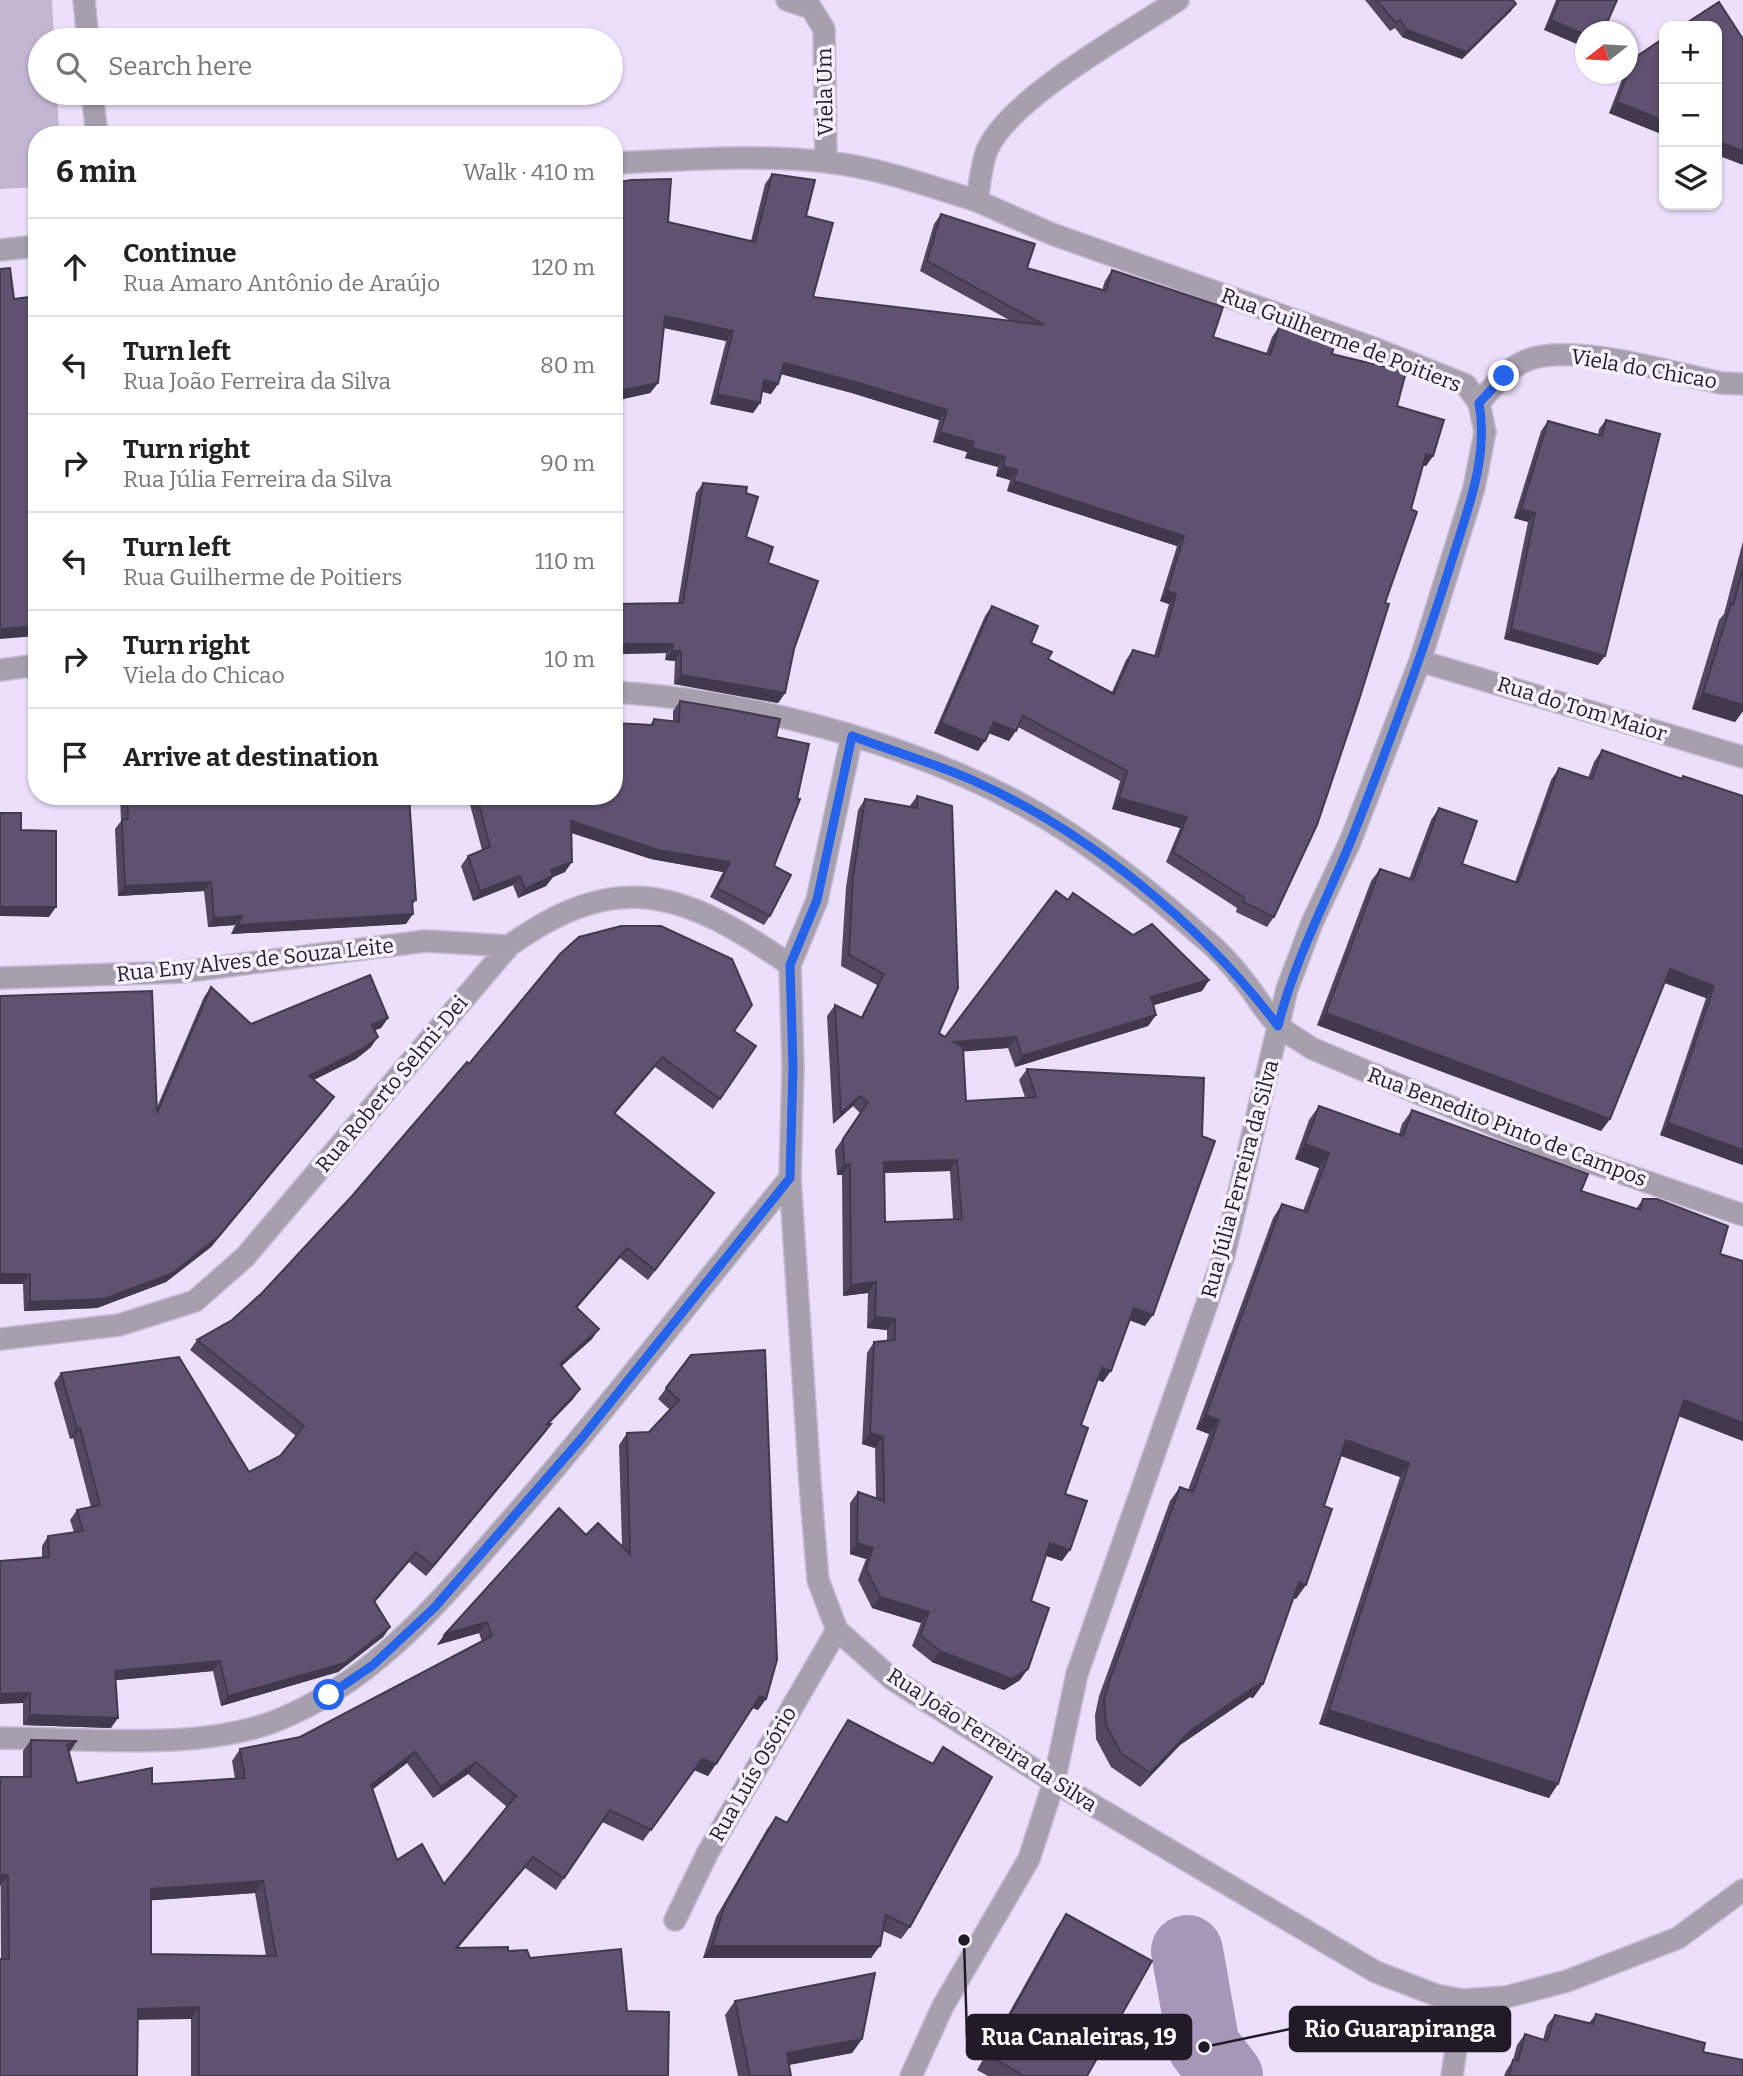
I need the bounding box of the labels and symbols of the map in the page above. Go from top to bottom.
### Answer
north arrow [1575,21,1638,84]
street label: Viela Um [811,47,839,137]
street label: Rua Guilherme de Poitiers [1217,282,1465,398]
street label: Viela do Chicao [1569,343,1719,395]
route end [1488,360,1519,391]
street label: Rua do Tom Maior [1494,671,1670,747]
street label: Rua Eny Alves de Souza Leite [115,933,395,987]
street label: Rua Roberto Selmi-Dei [311,990,473,1178]
street label: Rua Júlia Ferreira da Silva [1196,1057,1284,1301]
street label: Rua Benedito Pinto de Campos [1364,1062,1650,1192]
street label: Rua João Ferreira da Silva [882,1662,1102,1818]
route start [313,1679,344,1710]
street label: Rua Luís Osório [704,1702,802,1846]
callout: Rio Guarapiranga [1290,2007,1510,2051]
callout: Rua Canaleiras, 19 [967,2015,1191,2059]
text: Rio Guarapiranga [1304,2015,1496,2043]
text: Rua Canaleiras, 19 [981,2023,1177,2051]

